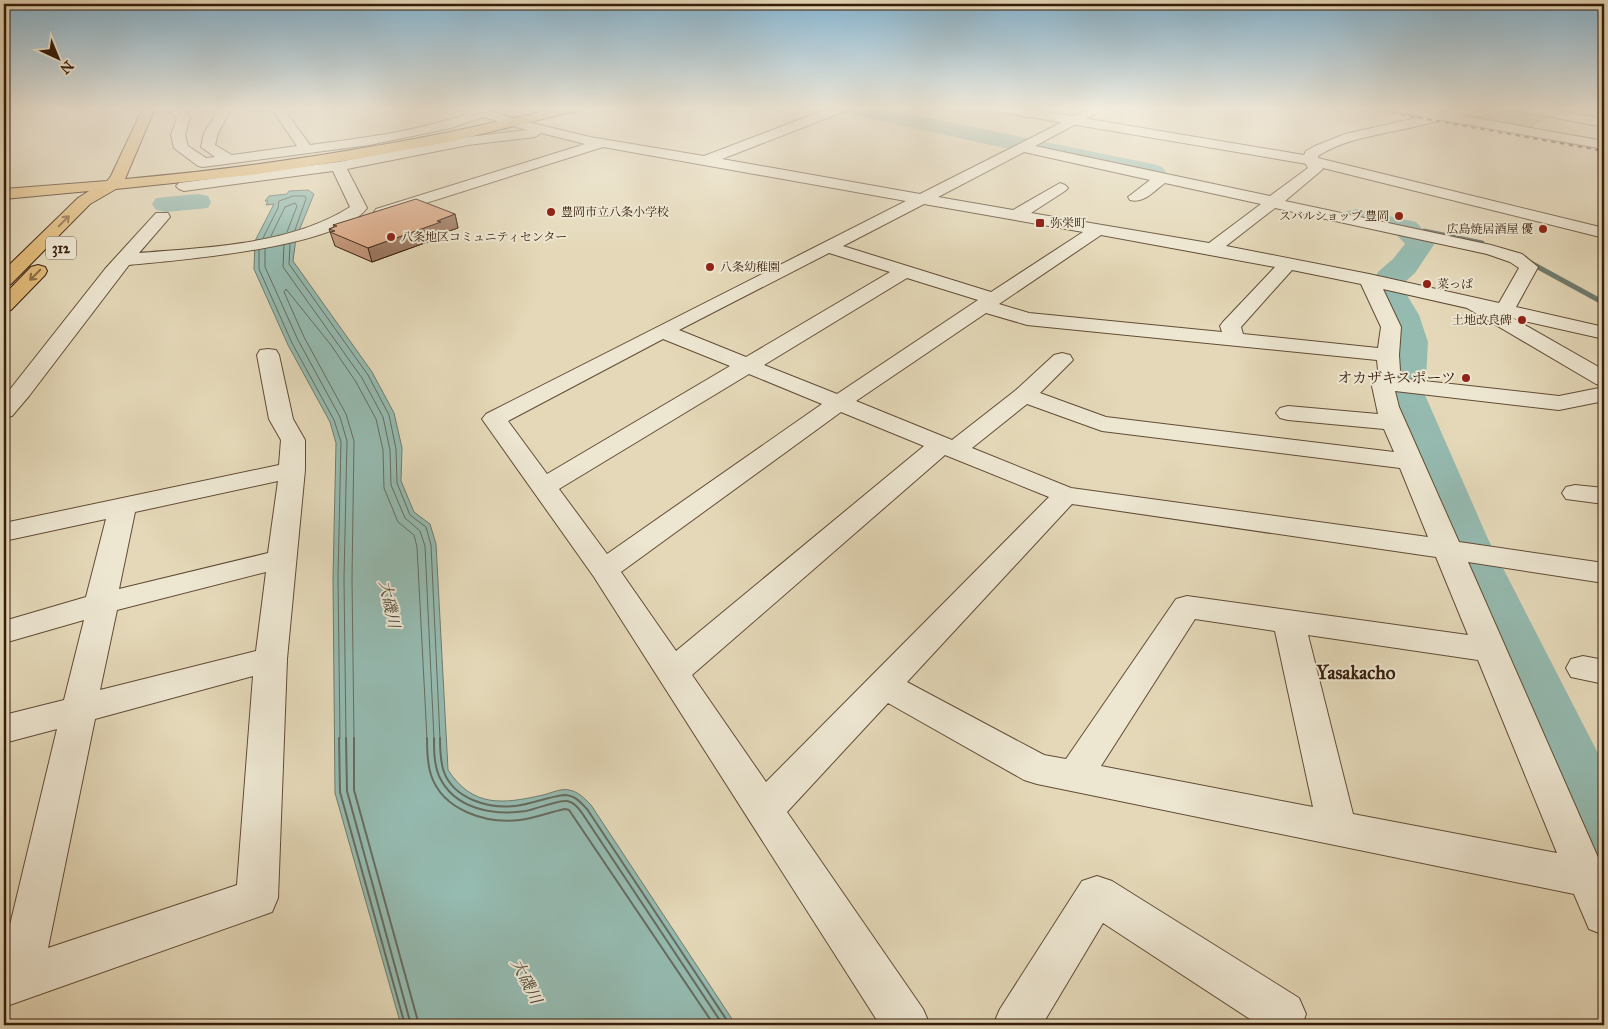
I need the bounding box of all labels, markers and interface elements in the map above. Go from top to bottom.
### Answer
north arrow [32,32,82,82]
text: N [56,57,77,77]
place label: 豊岡市立八条小学校 [561,205,669,219]
marker: 豊岡市立八条小学校 [545,206,557,218]
place label: スバルショップ 豊岡 [1279,209,1389,223]
marker: スバルショップ 豊岡 [1393,210,1405,222]
one-way arrow [57,215,70,227]
place label: 弥栄町 [1050,216,1086,230]
marker: 弥栄町 [1034,217,1046,229]
place label: 広島焼居酒屋 優 [1446,222,1533,236]
marker: 広島焼居酒屋 優 [1537,223,1549,235]
place label: 八条地区コミュニティセンター [401,230,567,244]
marker: 八条地区コミュニティセンター [385,231,397,243]
road number: 312 [46,237,76,260]
place label: 八条幼稚園 [720,260,780,274]
marker: 八条幼稚園 [704,261,716,273]
one-way arrow [29,268,41,281]
place label: 菜っぱ [1437,277,1473,291]
marker: 菜っぱ [1421,278,1433,290]
place label: 土地改良碑 [1452,313,1512,327]
marker: 土地改良碑 [1516,314,1528,326]
place label: オカザキスポーツ [1337,369,1456,387]
marker: オカザキスポーツ [1460,372,1472,384]
water label: 大磯川 [375,579,404,632]
district label: Yasakacho [1316,661,1396,684]
water label: 大磯川 [507,956,547,1009]

